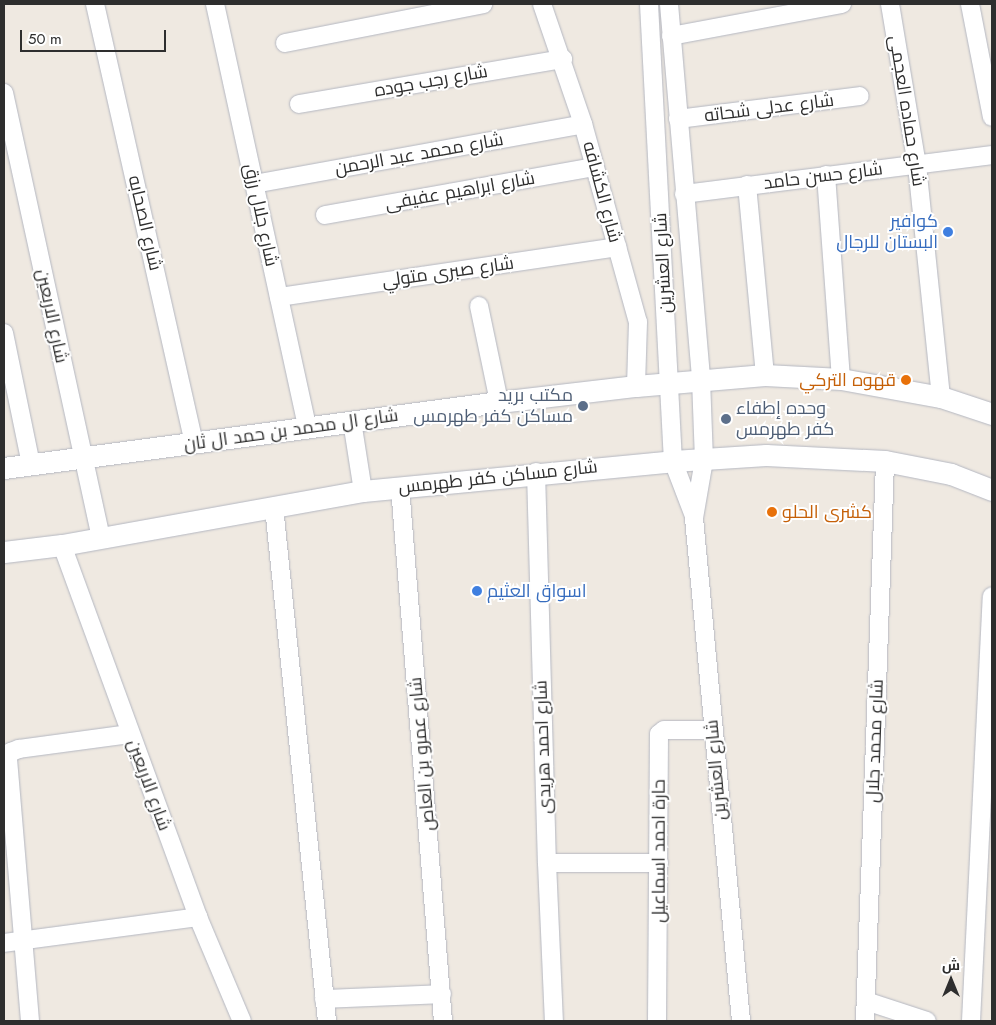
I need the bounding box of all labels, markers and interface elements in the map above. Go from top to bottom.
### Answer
scale bar [22,20,169,52]
text: 50 m [28,28,62,50]
street label: شارع حماده العجمى [884,34,930,188]
street label: شارع رجب جوده [373,60,489,102]
street label: شارع عدلى شحاته [703,89,835,127]
street label: شارع محمد عبد الرحمن [333,129,505,179]
street label: شارع الكشافه [578,139,626,245]
street label: شارع حسن حامد [762,158,884,194]
street label: شارع جلال رزق [240,162,282,268]
street label: شارع ابراهيم عفيفى [383,167,537,215]
street label: شارع الصحابه [124,173,166,273]
place label: كوافير البستان للرجال [836,211,938,253]
street label: شارع العشرين [650,212,676,314]
marker: كوافير البستان للرجال [942,226,954,238]
street label: شارع صبرى متولي [381,252,515,292]
street label: شارع الاربعين [32,267,72,365]
place label: قهوه التركي [799,369,896,391]
marker: قهوه التركي [900,374,912,386]
place label: مكتب بريد مساكن كفر طهرمس [413,385,573,428]
place label: وحده إطفاء كفر طهرمس [736,398,834,440]
marker: مكتب بريد مساكن كفر طهرمس [577,400,589,412]
street label: شارع ال محمد بن حمد ال ثان [182,404,400,456]
marker: وحده إطفاء كفر طهرمس [720,413,732,425]
street label: شارع مساكن كفر طهرمس [397,456,599,498]
place label: كشرى الحلو [782,501,872,523]
marker: كشرى الحلو [766,506,778,518]
place label: اسواق العثيم [487,580,587,602]
marker: اسواق العثيم [471,585,483,597]
street label: شارع عمرو بن العاص [405,676,439,832]
street label: شارع محمد جلال [862,679,888,803]
street label: شارع احمد هريدى [530,680,556,814]
street label: شارع العشرين [701,719,731,821]
street label: شارع الاربعين [123,736,175,834]
street label: حارة احمد اسماعيل [648,779,670,923]
north arrow [926,955,976,1005]
text: ش [942,955,960,975]

